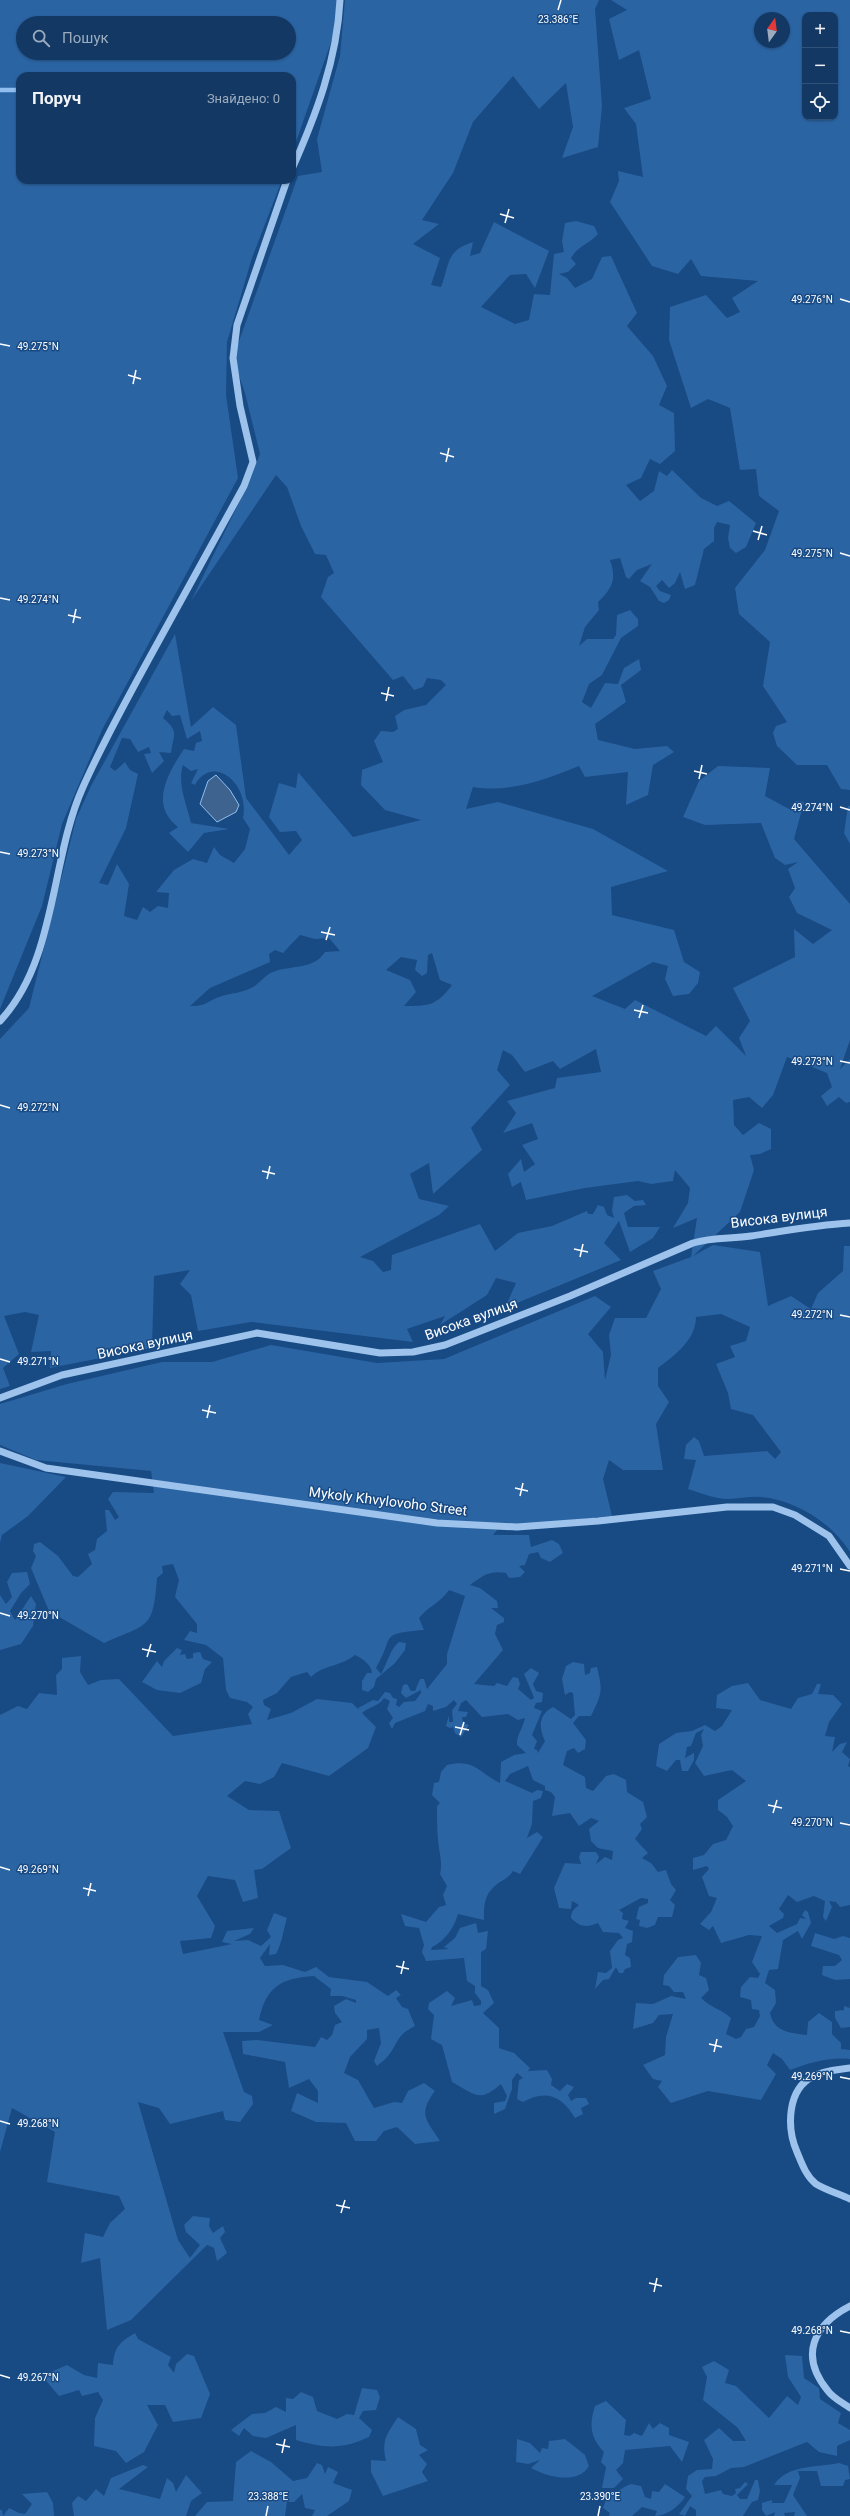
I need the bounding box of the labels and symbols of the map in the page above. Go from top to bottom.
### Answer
north arrow [754,12,790,48]
text: 23.386°E [538,14,578,25]
text: 49.276°N [791,294,833,305]
text: 49.275°N [17,341,59,352]
text: 49.275°N [791,548,833,559]
text: 49.274°N [17,594,59,605]
text: 49.274°N [791,802,833,813]
text: 49.273°N [17,848,59,859]
text: 49.273°N [791,1056,833,1067]
text: 49.272°N [17,1102,59,1113]
street label: Висока вулиця [730,1203,828,1231]
street label: Висока вулиця [423,1295,519,1343]
text: 49.272°N [791,1309,833,1320]
street label: Висока вулиця [96,1326,194,1362]
text: 49.271°N [17,1356,59,1367]
street label: Mykoly Khvylovoho Street [308,1483,468,1519]
text: 49.271°N [791,1563,833,1574]
text: 49.270°N [17,1610,59,1621]
text: 49.270°N [791,1817,833,1828]
text: 49.269°N [17,1864,59,1875]
text: 49.269°N [791,2071,833,2082]
text: 49.268°N [17,2118,59,2129]
text: 49.268°N [791,2325,833,2336]
text: 49.267°N [17,2372,59,2383]
text: 23.388°E [248,2491,288,2502]
text: 23.390°E [580,2491,620,2502]

